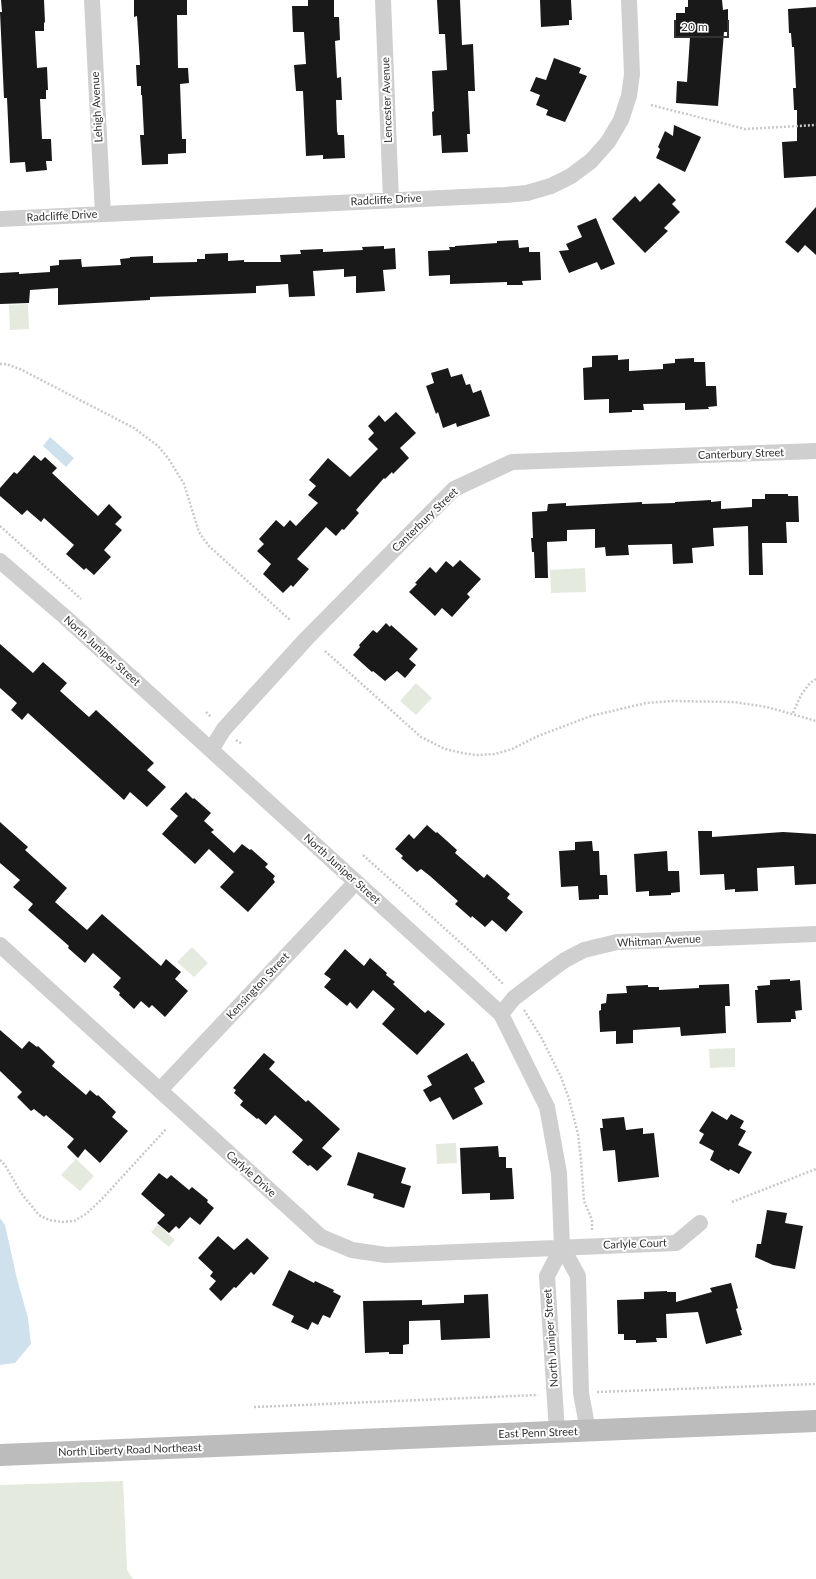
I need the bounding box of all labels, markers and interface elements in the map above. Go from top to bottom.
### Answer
scale bar [676,12,731,38]
text: 20 m [681,19,708,34]
street label: Lencester Avenue [379,57,395,143]
street label: Lehigh Avenue [89,71,105,143]
street label: Radcliffe Drive [350,192,422,208]
street label: Radcliffe Drive [26,208,98,224]
street label: Canterbury Street [698,446,784,462]
street label: Canterbury Street [389,485,461,555]
street label: North Juniper Street [61,613,143,689]
street label: North Juniper Street [301,831,383,907]
street label: Whitman Avenue [617,932,701,950]
street label: Kensington Street [224,950,292,1022]
street label: Carlyle Drive [223,1148,279,1200]
street label: Carlyle Court [603,1236,667,1252]
street label: North Juniper Street [541,1288,561,1388]
street label: East Penn Street [498,1425,578,1441]
street label: North Liberty Road Northeast [58,1441,202,1459]

